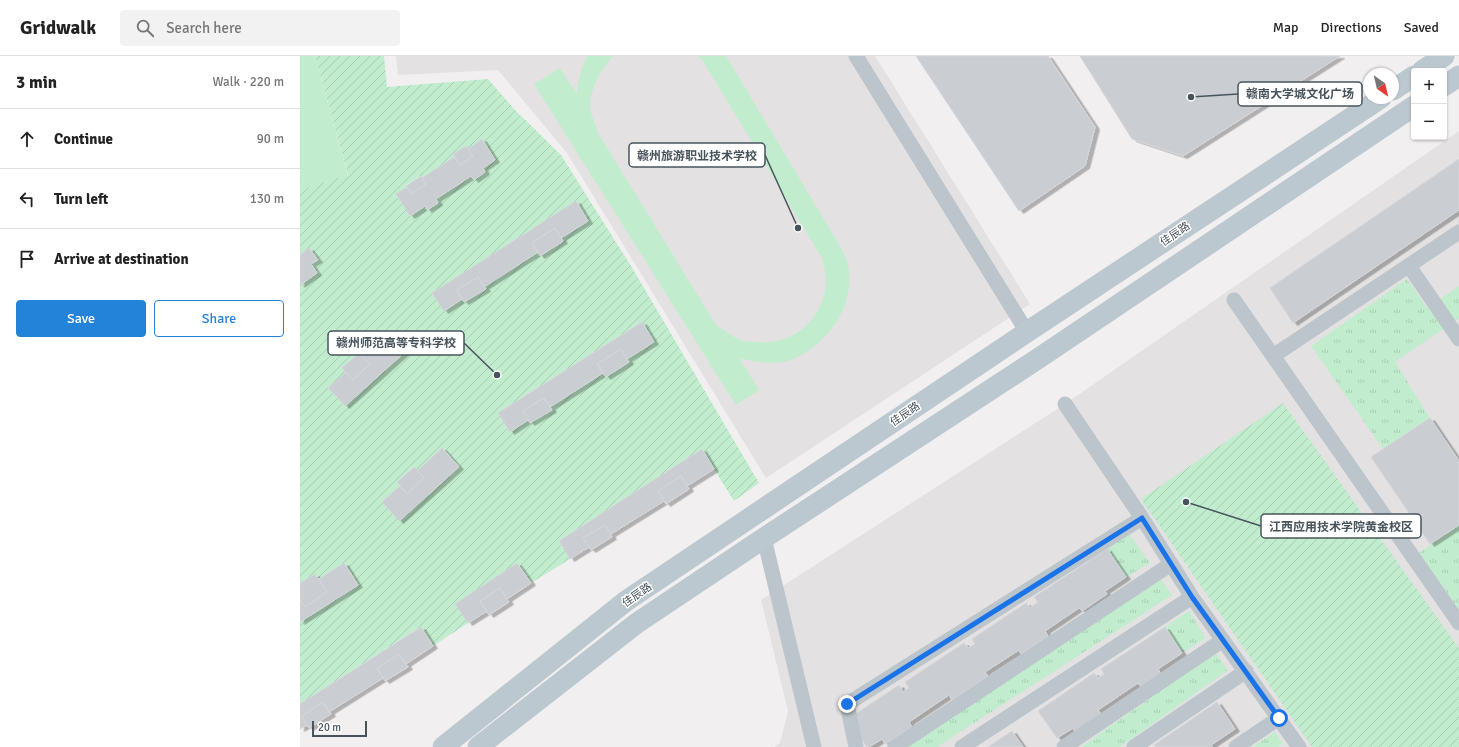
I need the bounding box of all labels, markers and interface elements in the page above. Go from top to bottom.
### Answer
search box [120,10,400,46]
text: Gridwalk [20,16,96,40]
icon: search [134,17,156,39]
text: Search here [166,19,242,37]
text: Map [1273,19,1299,36]
text: Directions [1321,19,1382,36]
text: Saved [1404,19,1439,36]
north arrow [1363,68,1399,104]
map controls [1411,68,1447,140]
button: + [1411,68,1447,104]
text: 3 min [16,72,57,93]
text: Walk · 220 m [213,74,284,90]
callout: 赣南大学城文化广场 [1238,82,1362,106]
text: 赣南大学城文化广场 [1246,87,1354,102]
button: − [1411,104,1447,140]
icon: ahead [16,128,38,150]
text: Continue [54,130,113,148]
text: 90 m [257,131,284,147]
callout: 赣州旅游职业技术学校 [629,143,765,167]
text: 赣州旅游职业技术学校 [637,149,757,164]
icon: left [16,188,38,210]
text: Turn left [54,190,108,208]
text: 130 m [250,191,284,207]
street label: 佳辰路 [1158,219,1192,249]
icon: arrive [16,248,38,270]
text: Arrive at destination [54,250,189,268]
button: Save [16,300,146,337]
button: Share [154,300,284,337]
callout: 赣州师范高等专科学校 [328,331,464,355]
text: 赣州师范高等专科学校 [336,336,456,351]
street label: 佳辰路 [888,399,922,429]
callout: 江西应用技术学院黄金校区 [1261,514,1421,538]
text: 江西应用技术学院黄金校区 [1269,520,1413,535]
street label: 佳辰路 [620,580,654,610]
route end [838,695,856,713]
route start [1270,709,1288,727]
scale bar [312,719,367,738]
text: 20 m [318,721,341,734]

